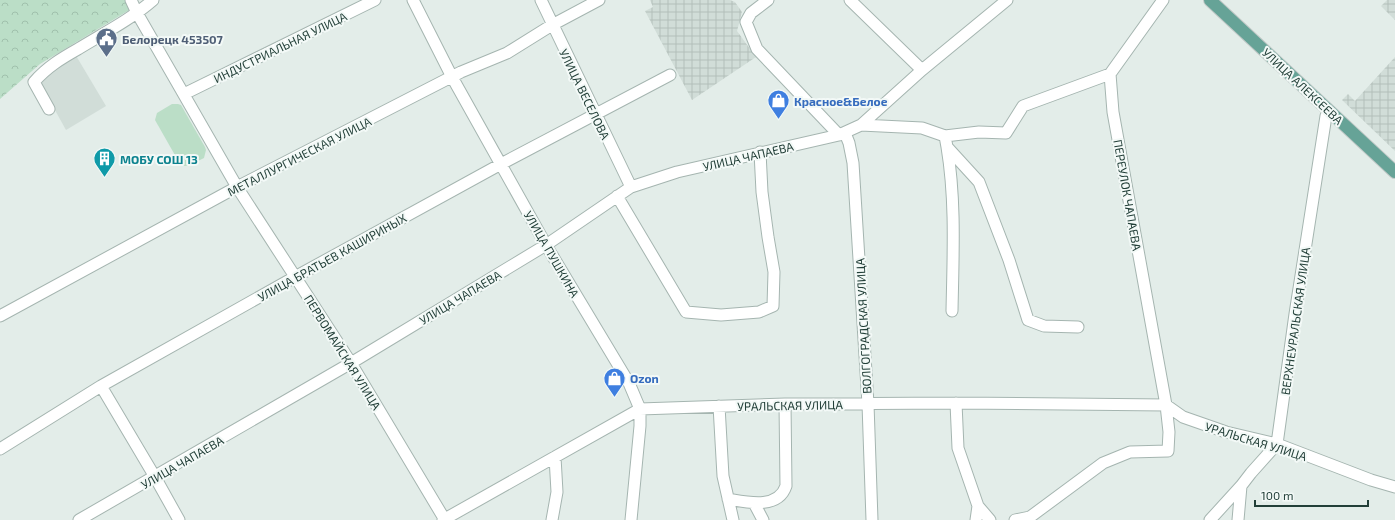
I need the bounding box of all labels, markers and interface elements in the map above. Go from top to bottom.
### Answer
street label: ИНДУСТРИАЛЬНАЯ УЛИЦА [211,8,349,85]
public building icon: Белорецк 453507 [94,26,120,59]
place label: Белорецк 453507 [122,32,224,46]
street label: УЛИЦА АЛЕКСЕЕВА [1260,45,1347,127]
street label: УЛИЦА ВЕСЕЛОВА [557,46,613,142]
shop icon: Красное&Белое [766,88,792,121]
place label: Красное&Белое [794,94,888,108]
street label: МЕТАЛЛУРГИЧЕСКАЯ УЛИЦА [225,113,374,198]
street label: ПЕРЕУЛОК ЧАПАЕВА [1111,138,1145,252]
street label: УЛИЦА ЧАПАЕВА [701,139,795,173]
building icon: МОБУ СОШ 13 [91,146,117,179]
place label: МОБУ СОШ 13 [120,152,198,166]
street label: УЛИЦА ПУШКИНА [522,208,583,300]
street label: УЛИЦА БРАТЬЕВ КАШИРИНЫХ [255,210,409,304]
street label: ВЕРХНЕУРАЛЬСКАЯ УЛИЦА [1278,246,1312,396]
street label: ВОЛГОГРАДСКАЯ УЛИЦА [852,257,874,394]
street label: УЛИЦА ЧАПАЕВА [417,267,504,327]
street label: ПЕРВОМАЙСКАЯ УЛИЦА [302,292,385,413]
shop icon: Ozon [602,365,628,398]
place label: Ozon [630,371,659,385]
street label: УРАЛЬСКАЯ УЛИЦА [737,397,844,413]
street label: УРАЛЬСКАЯ УЛИЦА [1203,419,1309,463]
street label: УЛИЦА ЧАПАЕВА [138,432,226,491]
scale bar [1255,482,1368,508]
text: 100 m [1261,488,1293,502]

